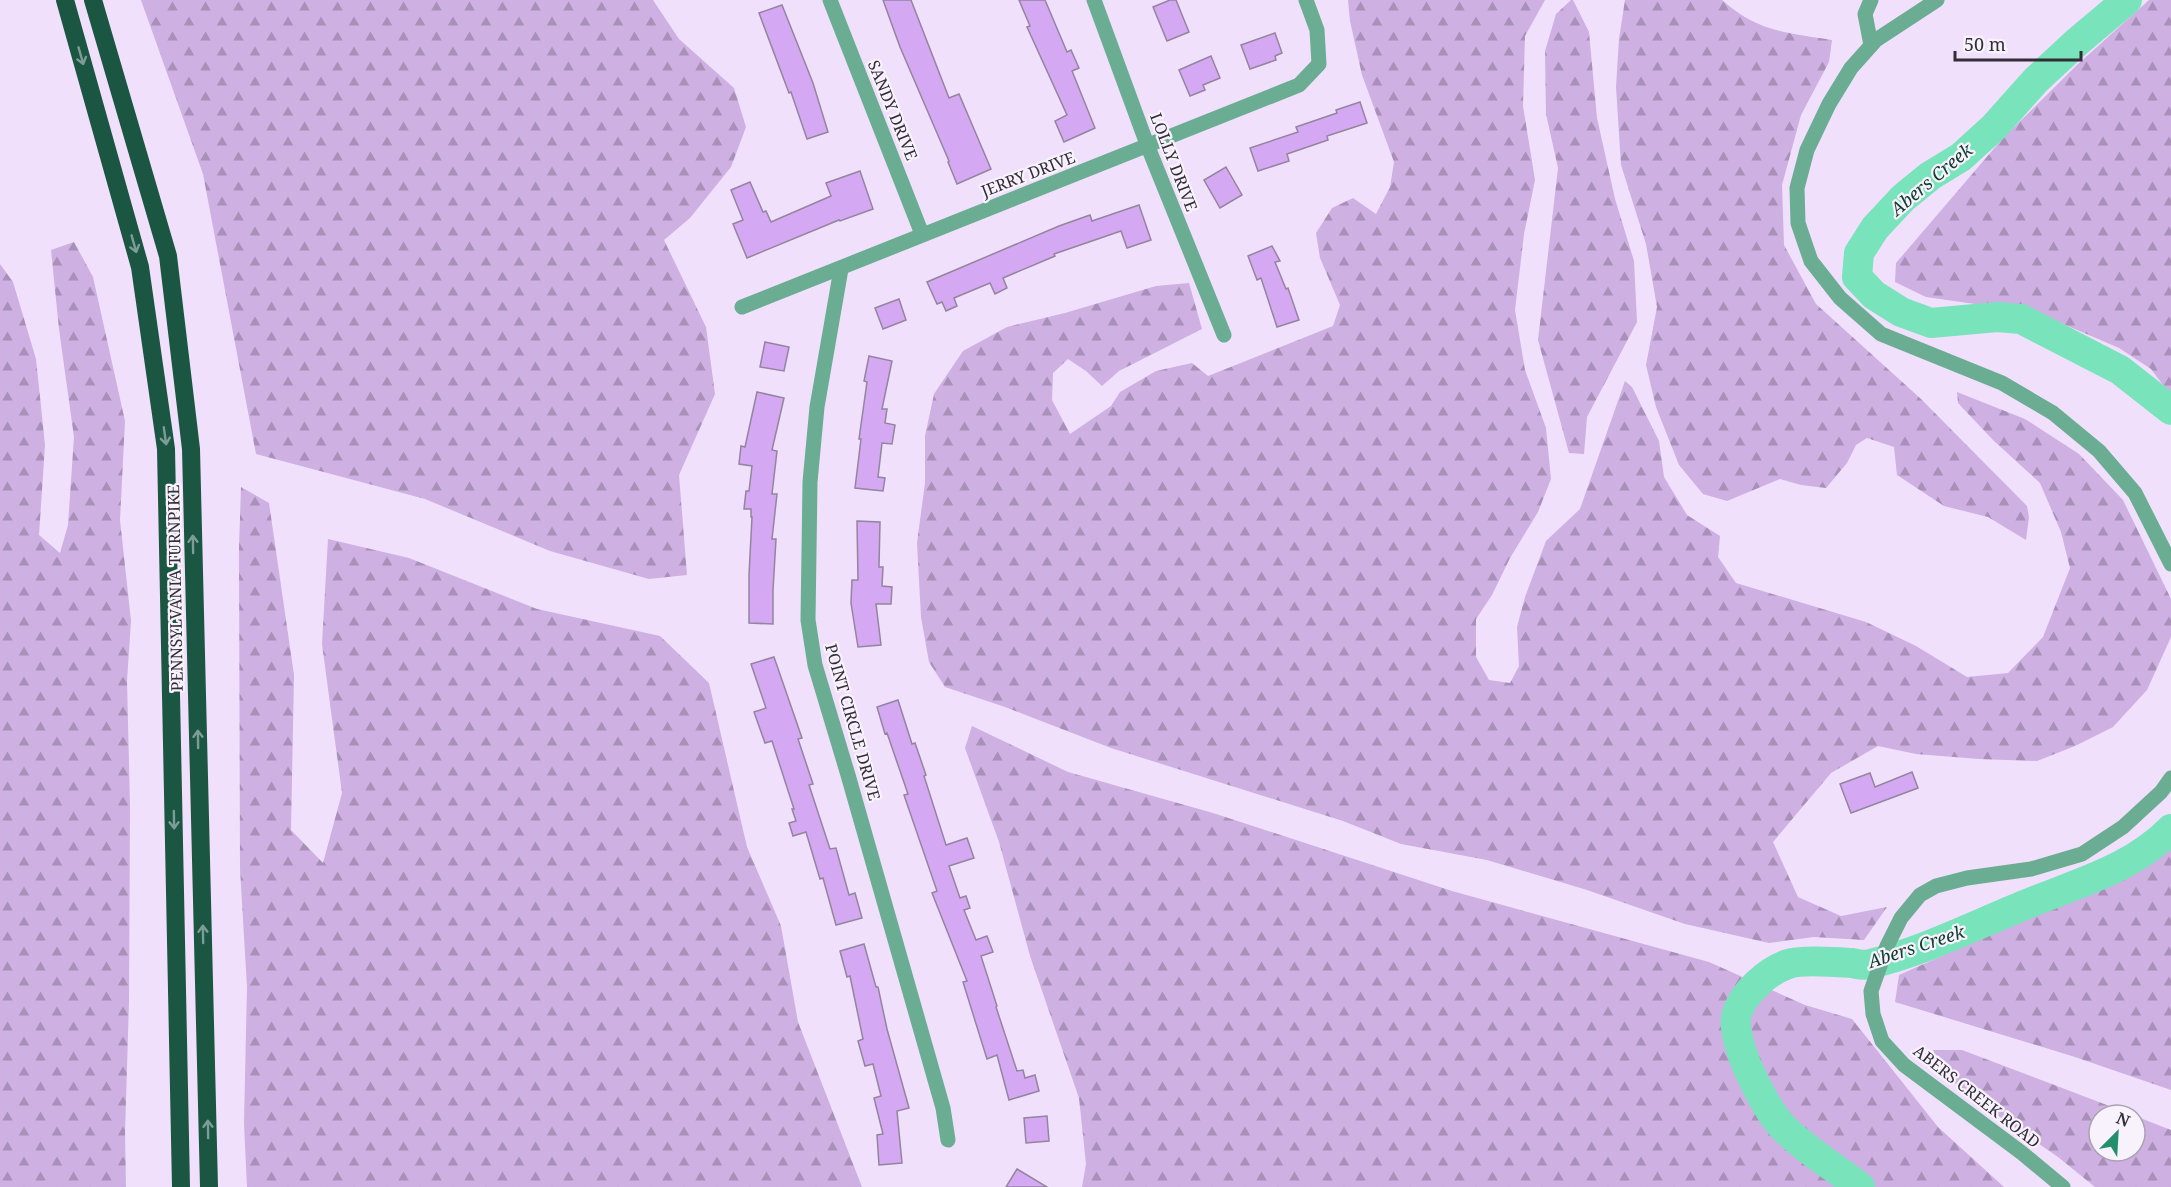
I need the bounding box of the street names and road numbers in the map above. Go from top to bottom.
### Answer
street label: SANDY DRIVE [863,57,923,163]
street label: LOLLY DRIVE [1145,110,1203,214]
street label: JERRY DRIVE [977,146,1078,202]
street label: PENNSYLVANIA TURNPIKE [162,484,188,691]
street label: POINT CIRCLE DRIVE [820,641,886,803]
street label: ABERS CREEK ROAD [1909,1040,2045,1152]

